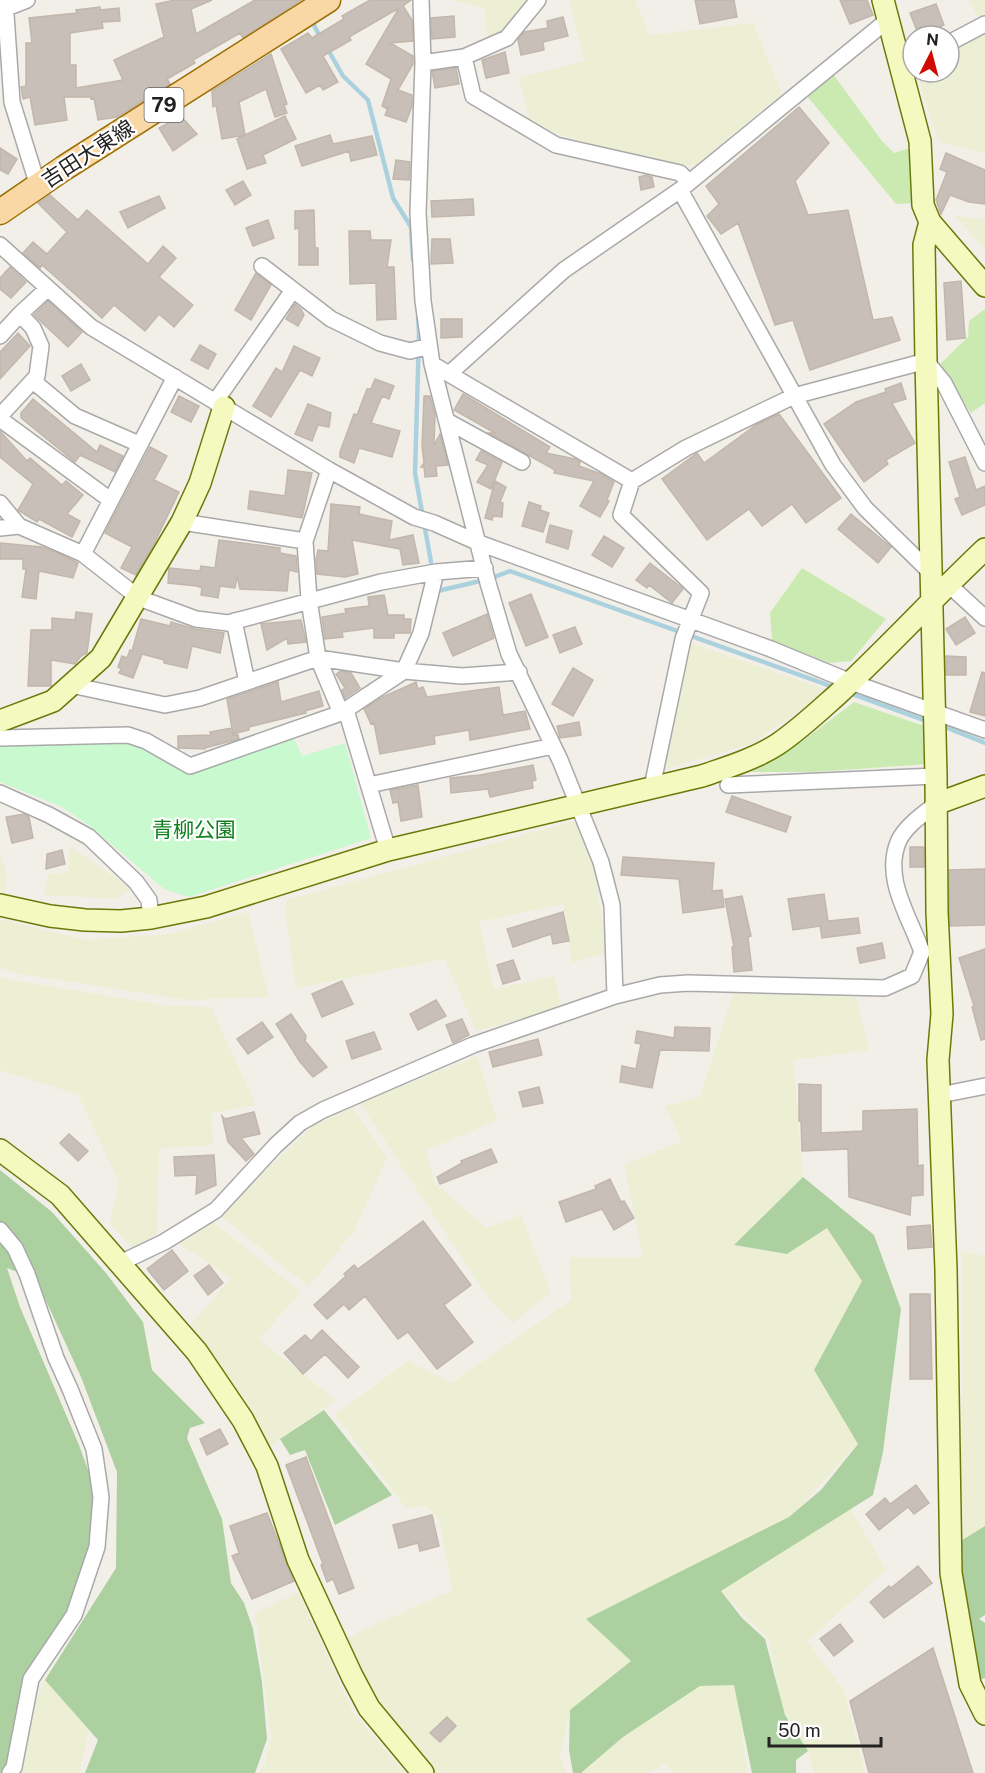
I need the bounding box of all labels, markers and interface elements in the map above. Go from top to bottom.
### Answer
north arrow [901,24,961,84]
text: N [925,29,940,50]
road number: 79 [144,88,184,122]
street label: 吉田大東線 [37,115,139,193]
park label: 青柳公園 [152,817,236,842]
scale bar [769,1710,882,1748]
text: 50 m [778,1720,821,1741]

